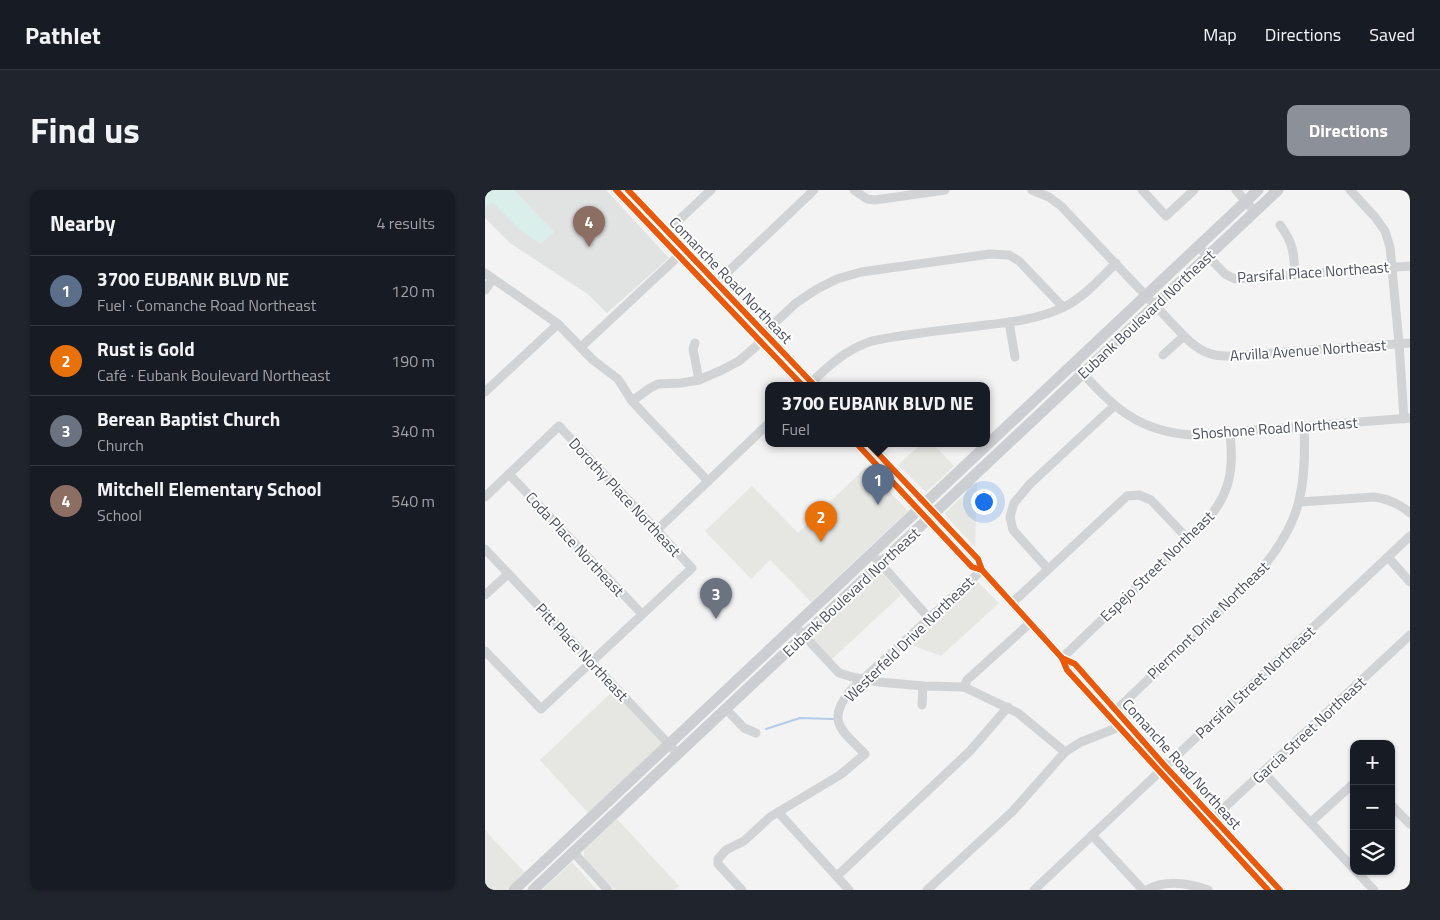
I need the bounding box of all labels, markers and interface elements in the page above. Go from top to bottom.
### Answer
text: Pathlet [25,17,101,53]
text: Map [1203,21,1237,48]
text: Directions [1265,21,1341,48]
text: Saved [1369,21,1415,48]
text: Find us [30,103,140,157]
button: Directions [1287,105,1410,156]
pin: 4 [573,206,605,247]
text: Nearby [50,207,115,239]
text: 4 results [376,211,435,235]
street label: Comanche Road Northeast [664,211,799,349]
street label: Eubank Boulevard Northeast [1072,243,1220,384]
street label: Parsifal Place Northeast [1236,255,1390,289]
text: 3700 EUBANK BLVD NE [97,264,289,293]
text: 1 [62,279,70,303]
text: 120 m [391,279,435,303]
text: Fuel · Comanche Road Northeast [97,293,316,317]
street label: Arvilla Avenue Northeast [1229,333,1388,367]
text: Rust is Gold [97,334,195,363]
text: 2 [62,349,70,373]
text: 190 m [391,349,435,373]
text: Café · Eubank Boulevard Northeast [97,363,330,387]
popup [765,382,990,447]
text: 3700 EUBANK BLVD NE [781,388,974,417]
text: Berean Baptist Church [97,404,280,433]
street label: Shoshone Road Northeast [1192,411,1359,445]
text: Fuel [781,417,810,441]
text: 3 [62,419,70,443]
text: 340 m [391,419,435,443]
street label: Dorothy Place Northeast [564,432,687,562]
text: Church [97,433,144,457]
pin: 1 [862,464,894,505]
text: Mitchell Elementary School [97,474,322,503]
street label: Coda Place Northeast [520,487,630,602]
text: 4 [62,489,70,513]
text: 540 m [391,489,435,513]
your location [971,489,997,515]
pin: 2 [805,501,837,542]
text: School [97,503,142,527]
street label: Espejo Street Northeast [1095,505,1220,627]
street label: Eubank Boulevard Northeast [777,521,925,662]
street label: Piermont Drive Northeast [1142,555,1275,685]
street label: Westerfeld Drive Northeast [839,570,980,707]
pin: 3 [700,578,732,619]
street label: Pitt Place Northeast [530,598,634,707]
street label: Parsifal Street Northeast [1190,620,1321,744]
street label: Garcia Street Northeast [1247,671,1372,789]
street label: Comanche Road Northeast [1117,693,1248,835]
map controls [1350,740,1395,875]
button: + [1350,740,1395,785]
button: − [1350,785,1395,830]
button: layers [1350,830,1395,875]

